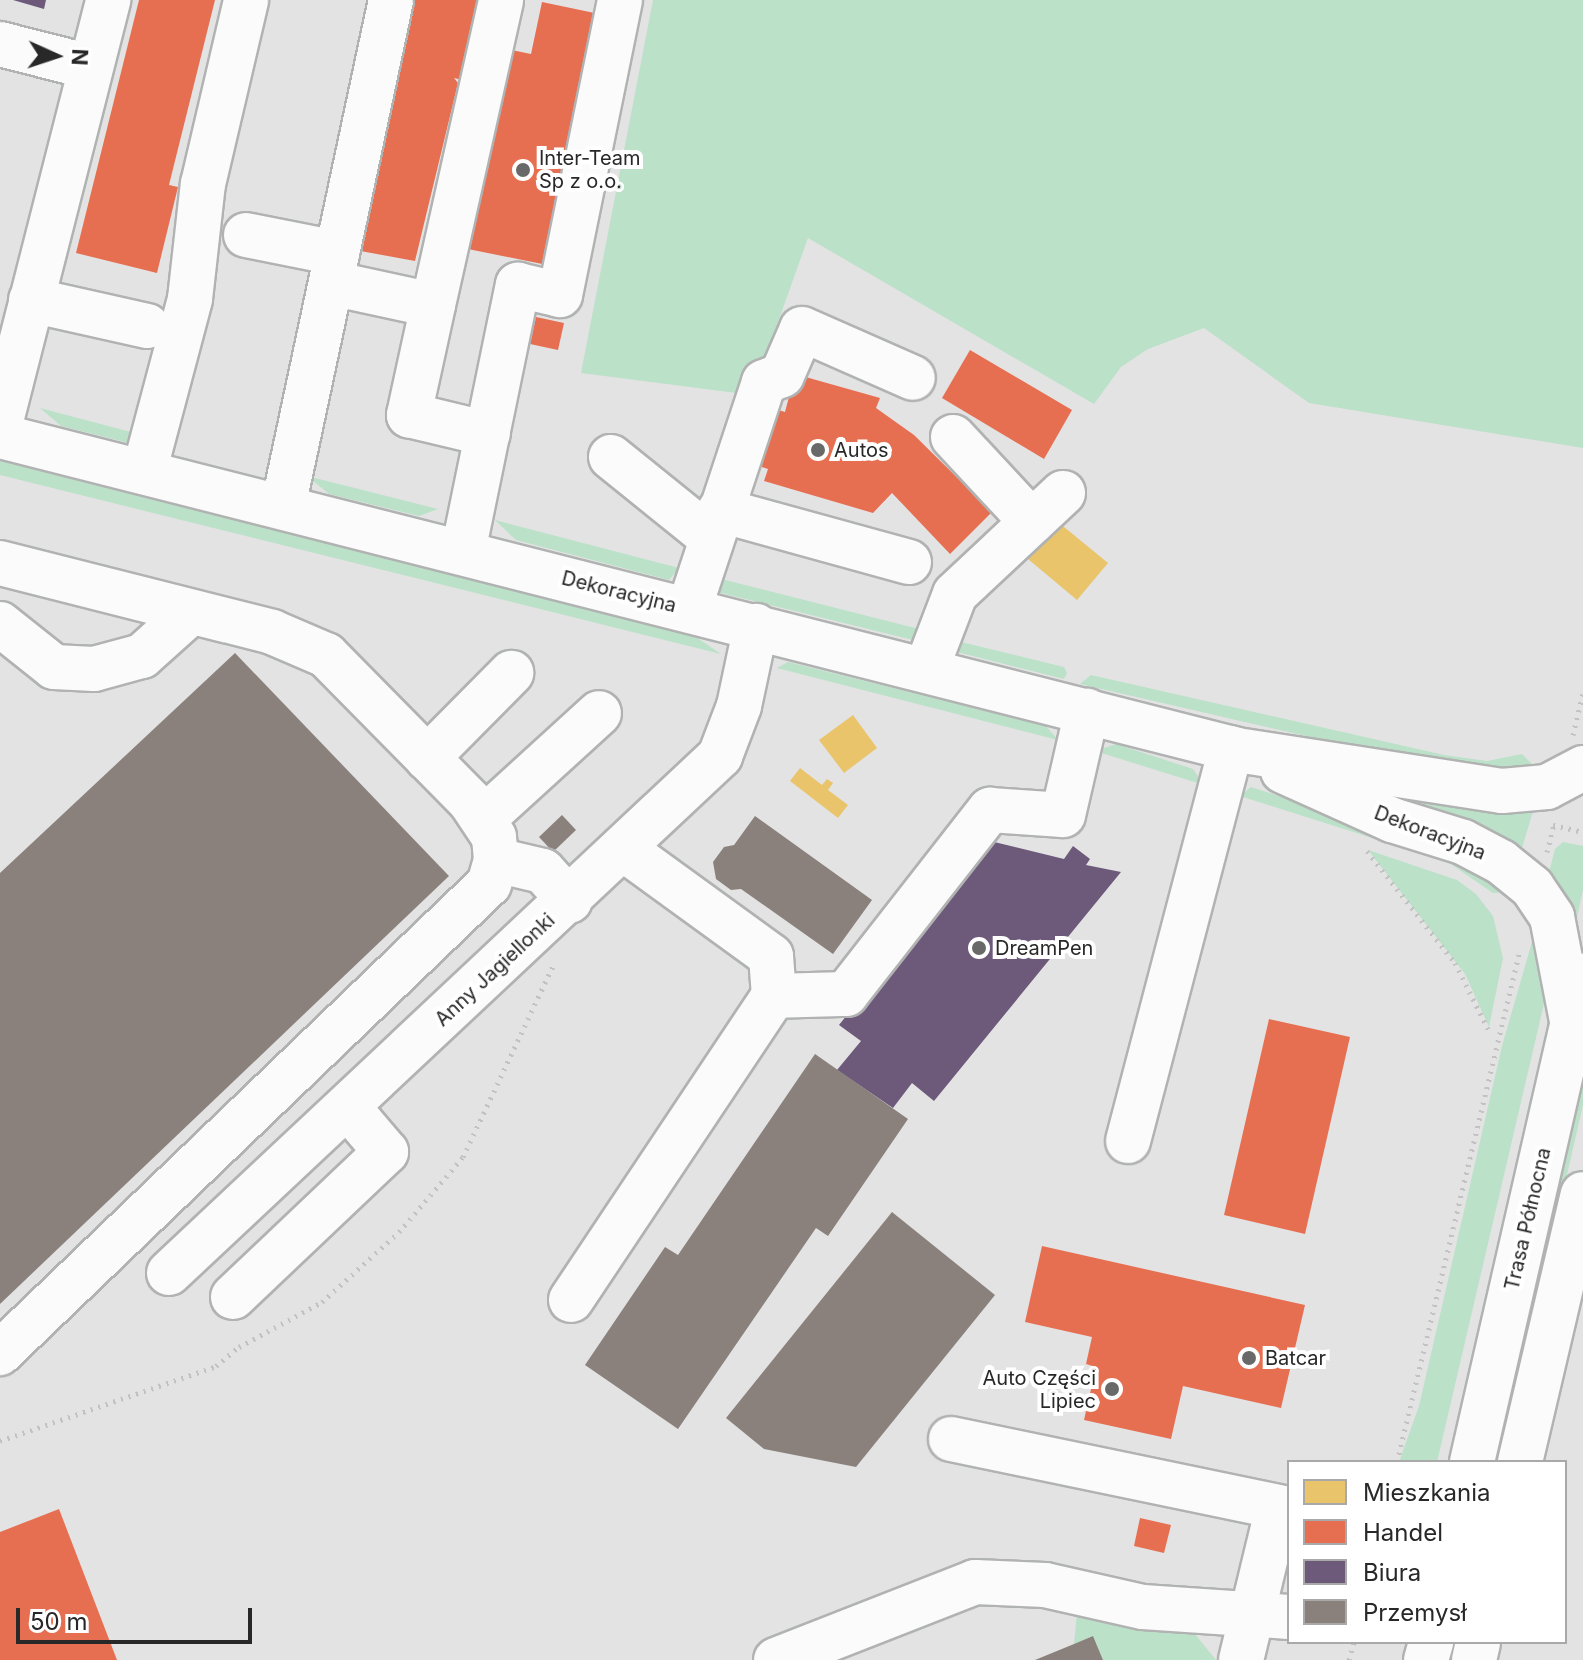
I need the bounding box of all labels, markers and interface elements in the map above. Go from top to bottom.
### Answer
north arrow [16,16,96,96]
text: N [67,48,93,66]
place label: Inter-Team Sp z o.o. [539,146,641,193]
marker: Inter-Team Sp z o.o. [514,161,532,179]
place label: Autos [834,438,889,462]
marker: Autos [809,441,827,459]
street label: Dekoracyjna [559,566,679,618]
street label: Dekoracyjna [1371,801,1489,865]
street label: Anny Jagiellonki [430,908,560,1032]
place label: DreamPen [995,936,1093,960]
marker: DreamPen [970,939,988,957]
street label: Trasa Północna [1500,1145,1556,1293]
place label: Batcar [1265,1346,1326,1370]
marker: Batcar [1240,1349,1258,1367]
place label: Auto Części Lipiec [983,1366,1096,1413]
marker: Auto Części Lipiec [1103,1380,1121,1398]
legend [1287,1460,1567,1644]
text: Mieszkania [1363,1478,1491,1507]
text: Handel [1363,1518,1443,1547]
text: Biura [1363,1558,1421,1587]
scale bar [20,1592,256,1642]
text: Przemysł [1363,1598,1467,1627]
text: 50 m [30,1607,88,1636]

